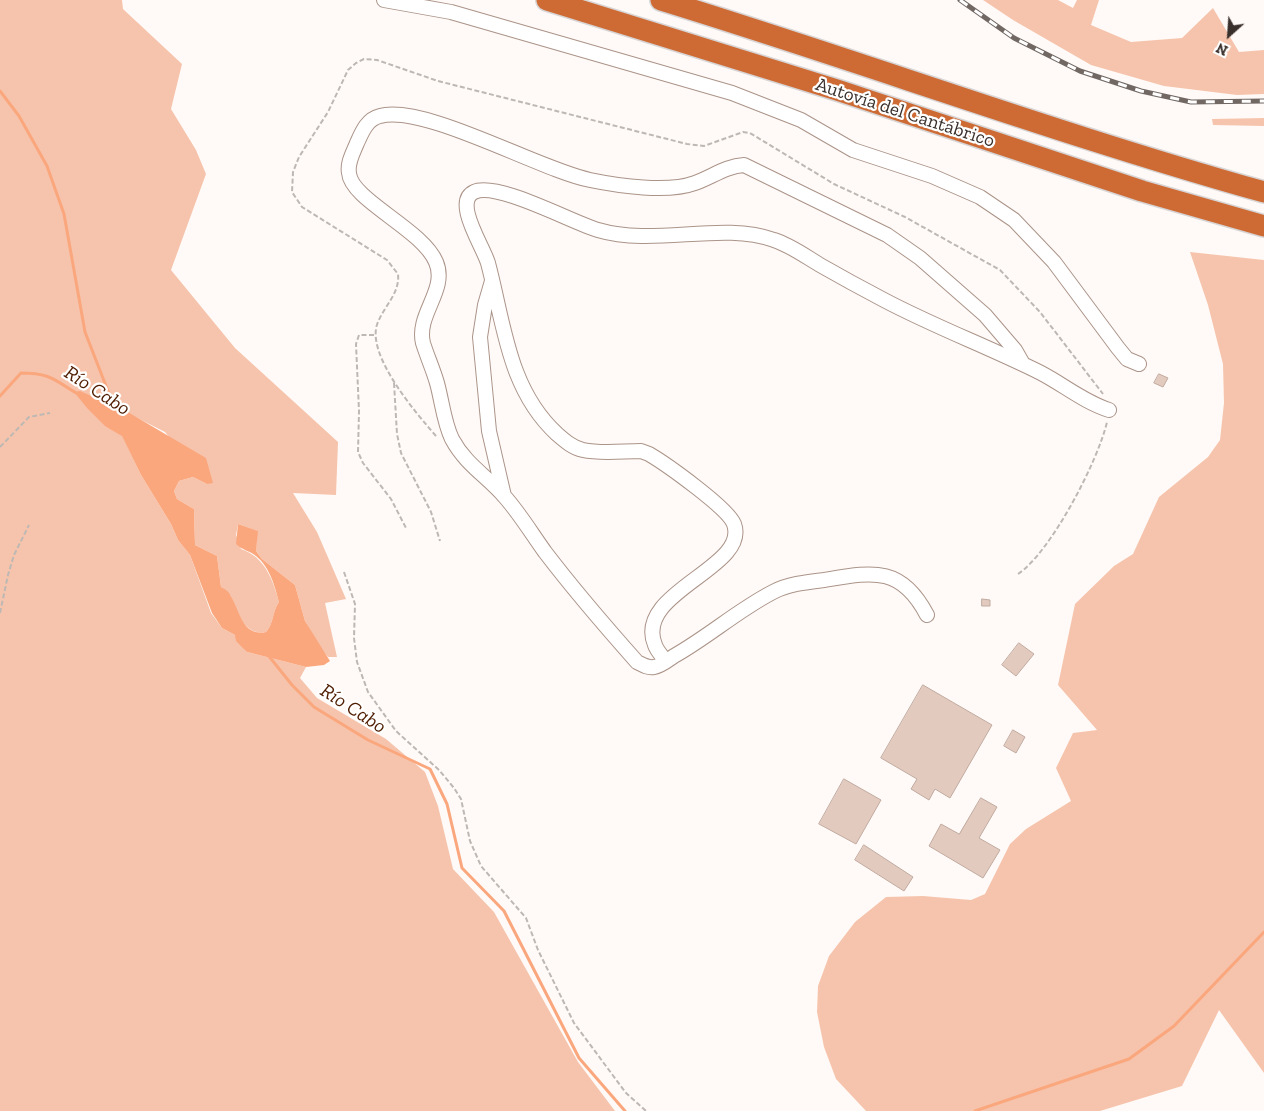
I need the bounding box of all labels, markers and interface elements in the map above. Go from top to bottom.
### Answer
north arrow [1204,10,1254,60]
text: N [1214,39,1231,59]
street label: Autovía del Cantábrico [813,73,997,153]
water label: Río Cabo [60,361,134,421]
water label: Río Cabo [316,679,390,739]

